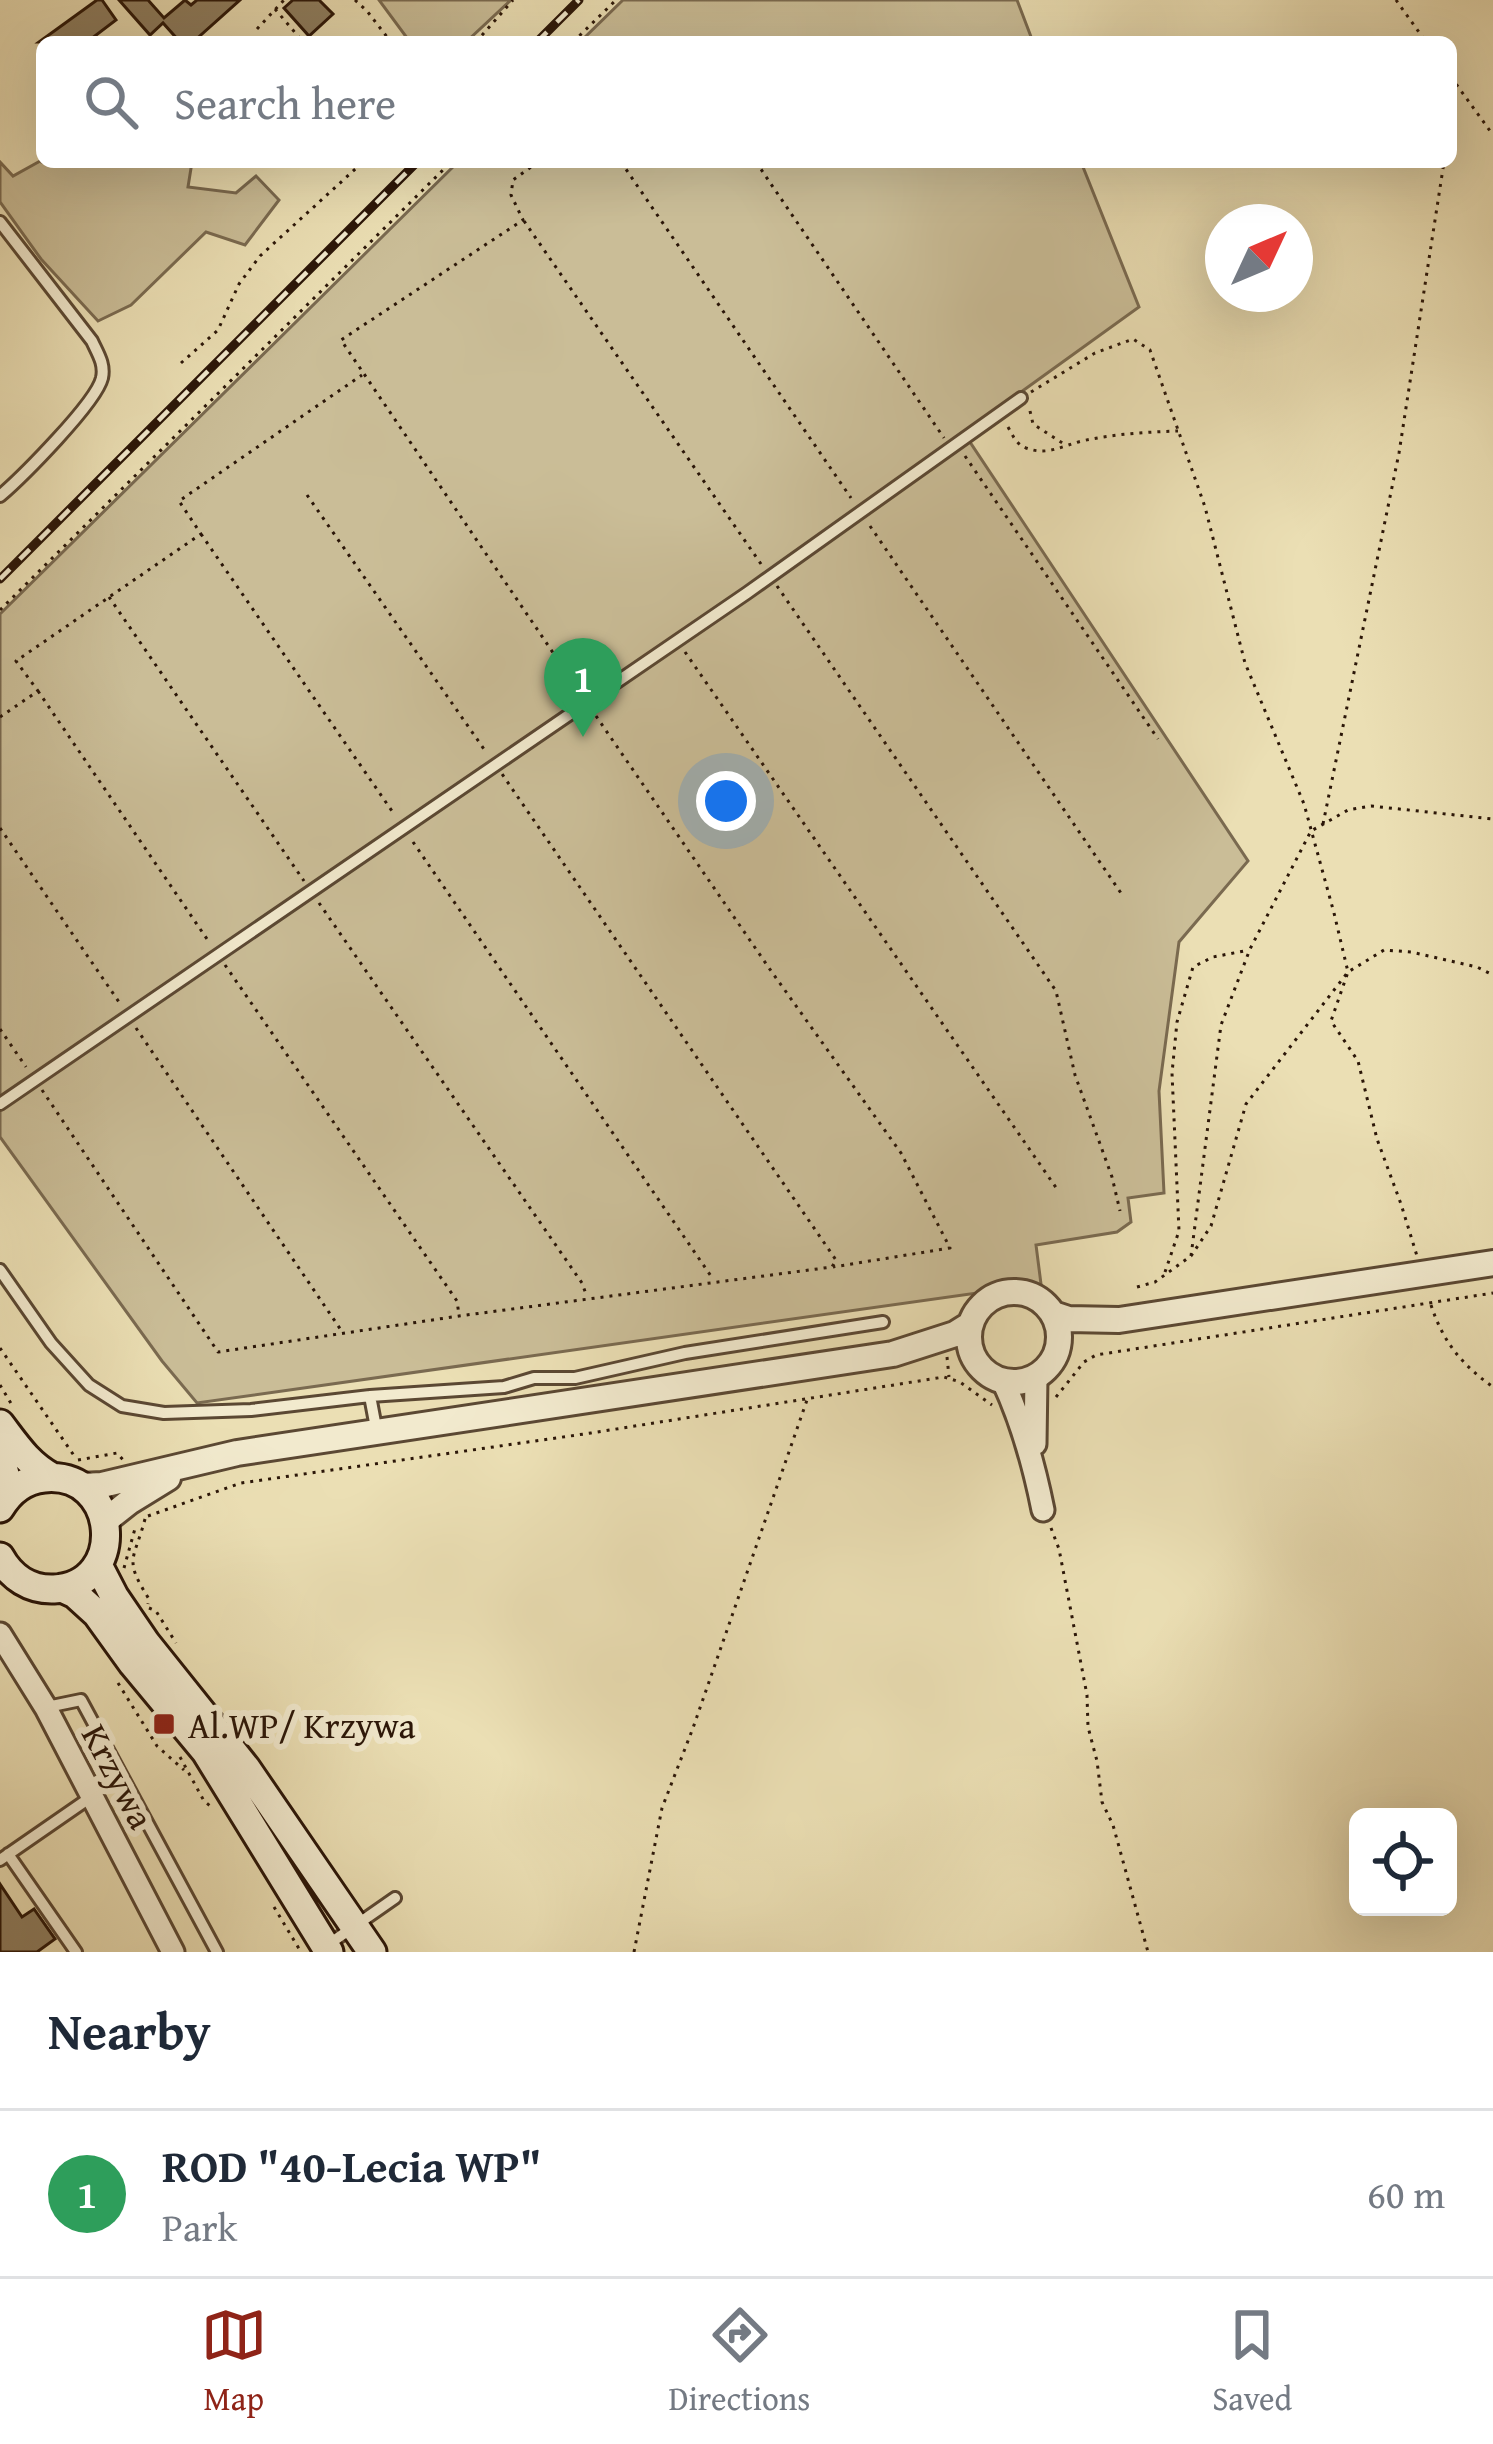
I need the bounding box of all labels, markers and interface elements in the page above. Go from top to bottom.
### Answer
search box [36,36,1457,168]
icon: search [78,69,144,135]
text: Search here [174,70,396,135]
north arrow [1205,204,1313,312]
pin: 1 [544,638,622,737]
your location [696,771,756,831]
place label: Al.WP/ Krzywa [188,1698,415,1751]
marker: Al.WP/ Krzywa [151,1711,177,1737]
street label: Krzywa [69,1714,169,1838]
map controls [1349,1808,1457,1916]
button: locate [1349,1808,1457,1916]
text: Nearby [48,1993,211,2068]
text: ROD "40-Lecia WP" [162,2133,541,2198]
text: 1 [77,2165,97,2222]
text: 60 m [1367,2165,1445,2222]
text: Park [162,2198,237,2255]
tab: Map [201,2302,267,2422]
tab: Directions [669,2302,810,2422]
tab: Saved [1212,2302,1292,2422]

